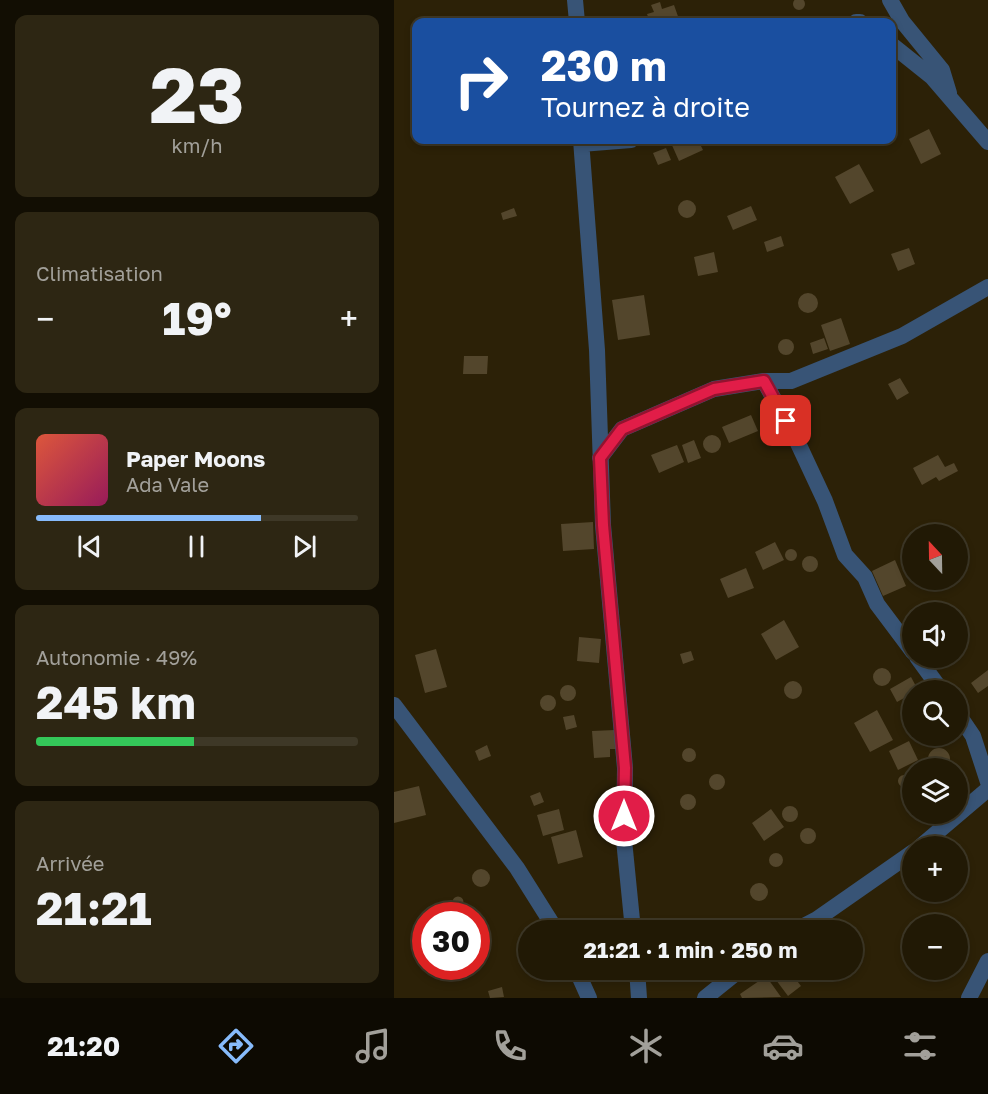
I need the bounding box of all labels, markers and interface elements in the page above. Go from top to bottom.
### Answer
text: 230 m [541,40,667,90]
icon: right [442,42,520,120]
text: 23 [149,47,245,140]
text: Tournez à droite [541,91,750,123]
text: km/h [172,133,222,157]
text: Climatisation [36,261,163,285]
text: 19° [162,291,232,345]
text: − [36,299,54,338]
text: + [340,299,358,338]
pin [760,395,811,446]
icon: arrive [769,404,802,437]
text: Paper Moons [126,445,265,472]
text: Ada Vale [126,472,209,496]
north arrow [902,524,968,590]
map controls [902,524,968,980]
icon: previous [73,530,106,563]
icon: pause [180,530,213,563]
icon: next [288,530,321,563]
button: sound [902,602,968,668]
text: Autonomie · 49% [36,645,197,669]
text: 245 km [36,675,196,729]
button: search [902,680,968,746]
button: layers [902,758,968,824]
position arrow [592,784,656,848]
button: + [902,836,968,902]
text: Arrivée [36,851,104,875]
text: 21:21 [36,881,152,935]
speed limit sign: 30 [412,902,490,980]
button: − [902,914,968,980]
text: 21:21 · 1 min · 250 m [584,936,797,963]
icon: directions [215,1025,257,1067]
icon: music [352,1025,394,1067]
icon: phone [489,1025,531,1067]
icon: climate [625,1025,667,1067]
icon: car [762,1025,804,1067]
icon: filters [899,1025,941,1067]
text: 21:20 [47,1030,120,1062]

